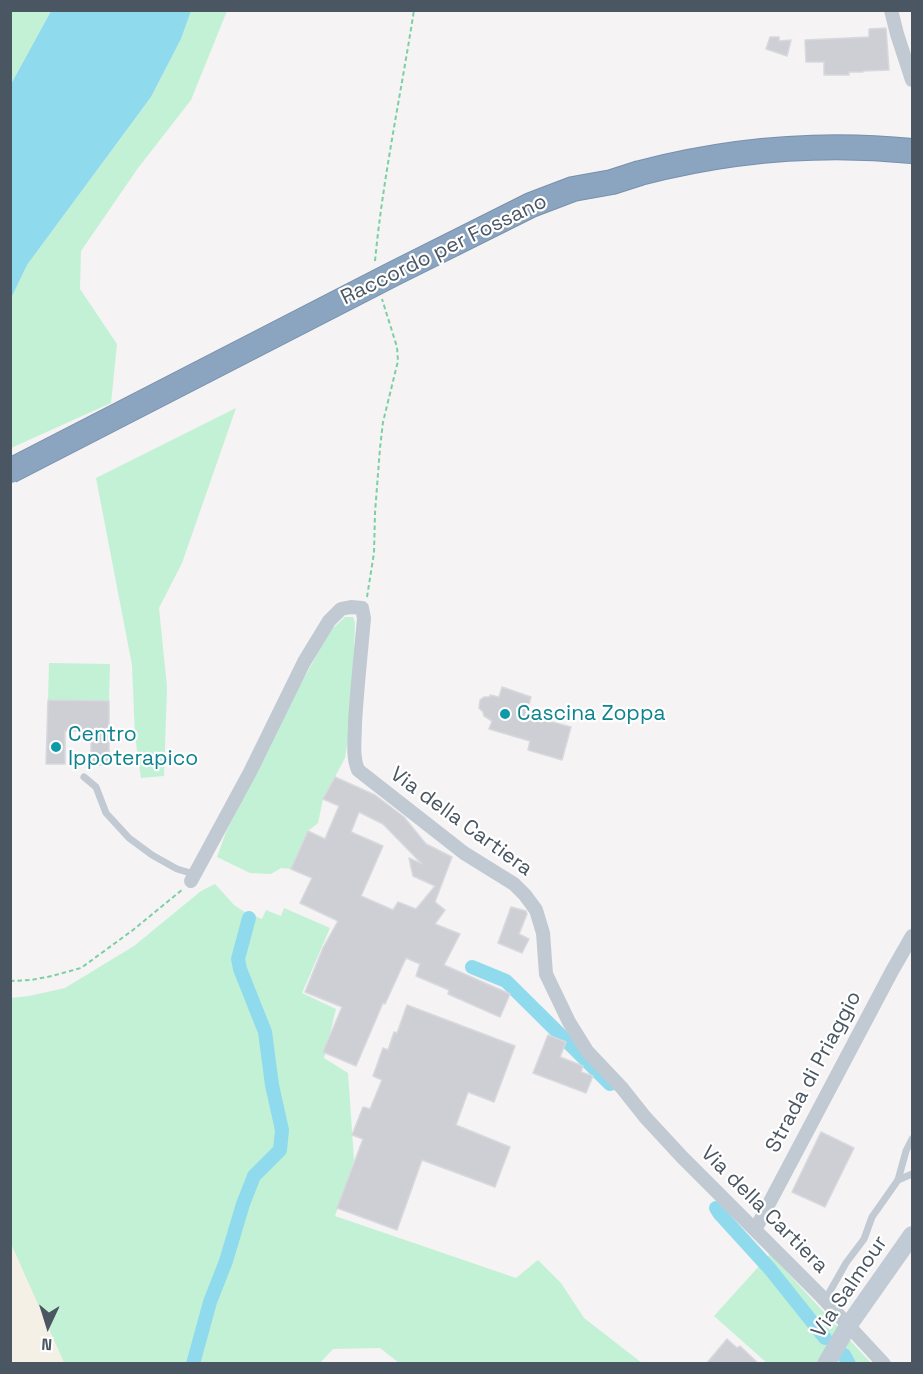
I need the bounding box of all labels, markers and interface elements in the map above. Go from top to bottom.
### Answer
street label: Raccordo per Fossano [337,189,551,311]
place label: Cascina Zoppa [517,701,665,727]
marker: Cascina Zoppa [498,707,512,721]
place label: Centro Ippoterapico [68,722,198,772]
marker: Centro Ippoterapico [49,740,63,754]
street label: Via della Cartiera [385,762,537,882]
street label: Strada di Priaggio [761,987,867,1157]
street label: Via della Cartiera [695,1141,833,1279]
street label: Via Salmour [807,1231,893,1343]
north arrow [18,1296,78,1356]
text: N [41,1334,53,1355]

